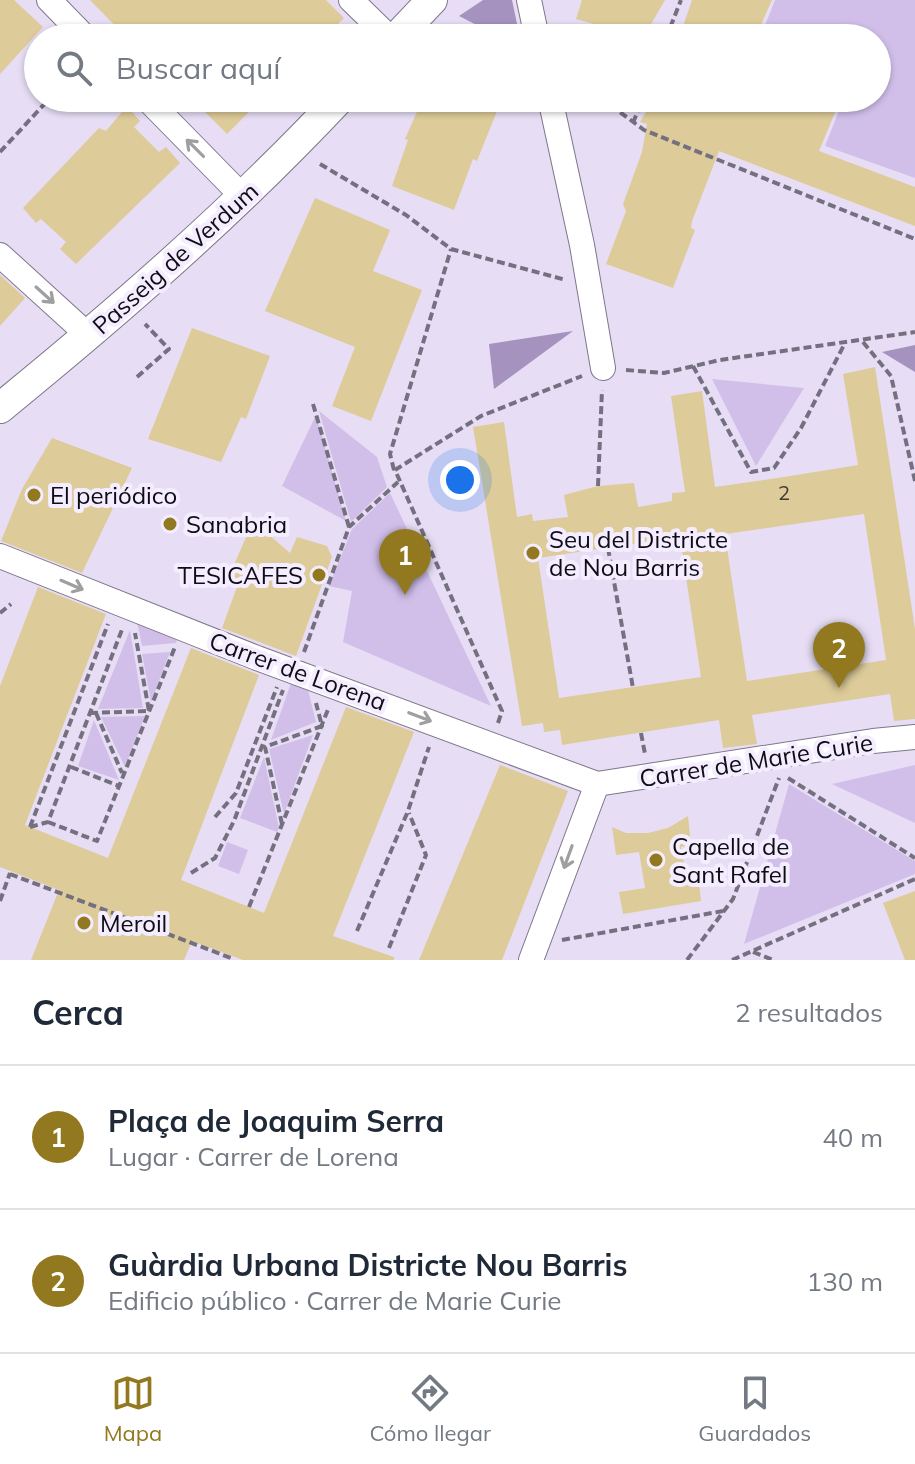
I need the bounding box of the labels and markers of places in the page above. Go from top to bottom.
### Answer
place label: El periódico [50,480,177,510]
marker: El periódico [25,486,43,504]
place label: Sanabria [186,509,287,539]
marker: Sanabria [161,515,179,533]
place label: Seu del Districte de Nou Barris [549,524,728,582]
pin: 1 [379,529,431,595]
marker: Seu del Districte de Nou Barris [524,544,542,562]
place label: TESICAFES [178,560,303,590]
marker: TESICAFES [310,566,328,584]
pin: 2 [813,622,865,688]
place label: Capella de Sant Rafel [672,831,789,889]
marker: Capella de Sant Rafel [647,851,665,869]
place label: Meroil [100,908,167,938]
marker: Meroil [75,914,93,932]

